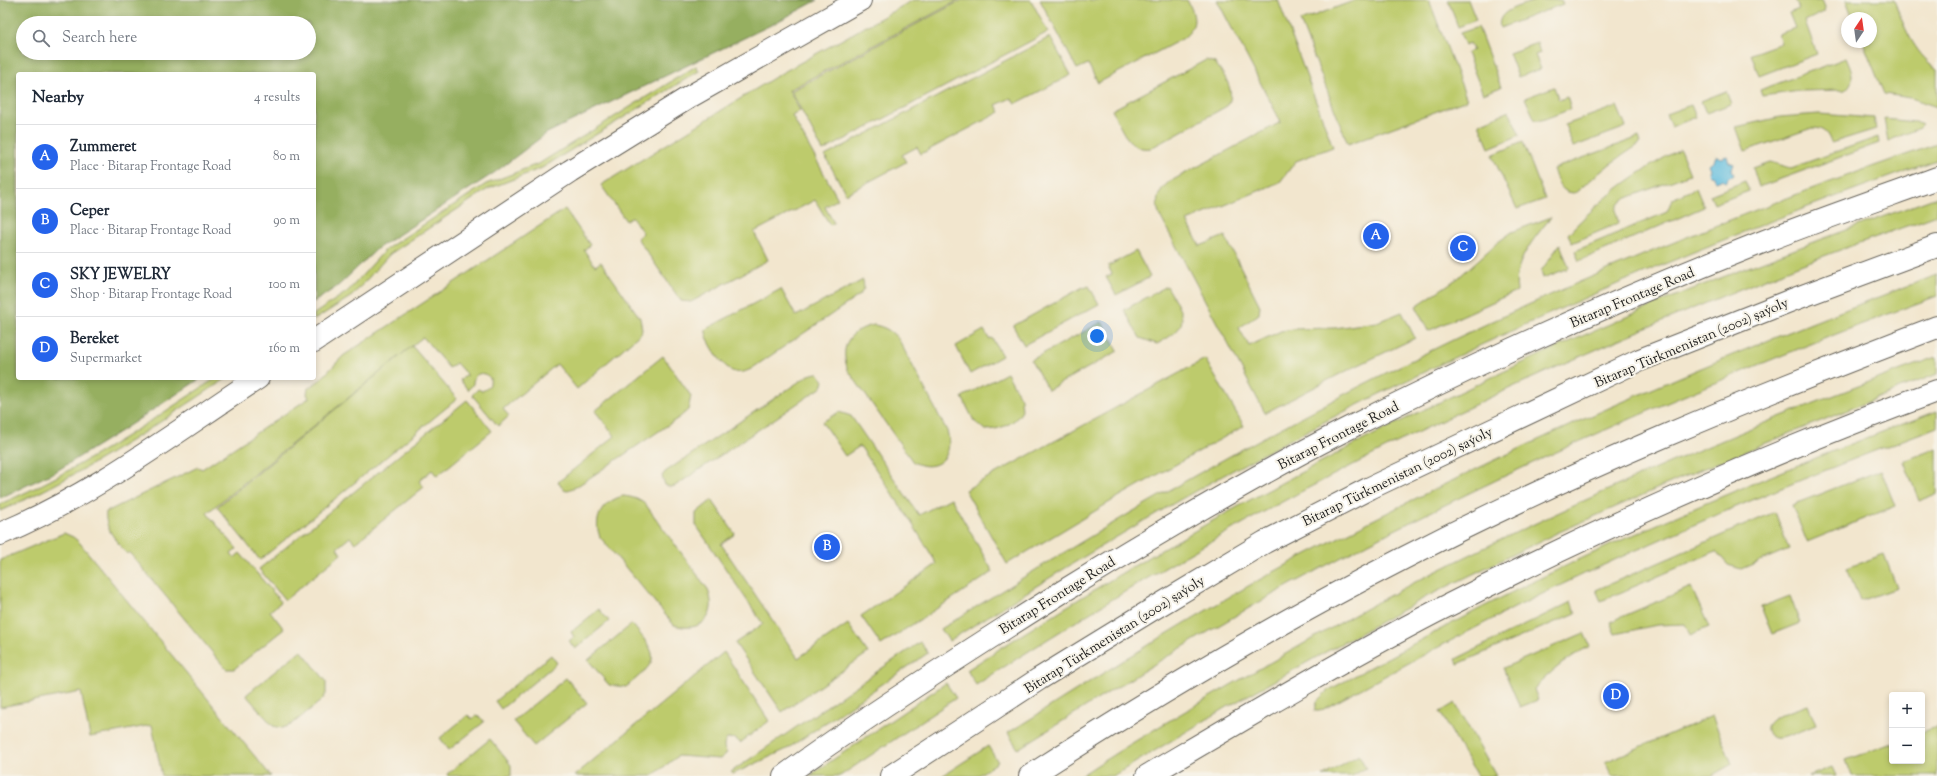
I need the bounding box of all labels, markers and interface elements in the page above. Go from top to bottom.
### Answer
north arrow [1841,12,1877,48]
search box [16,16,316,60]
icon: search [30,27,52,49]
text: Search here [62,28,137,49]
text: Nearby [32,86,84,110]
text: 4 results [254,89,300,107]
text: Zummeret [70,137,136,158]
text: A [40,148,50,166]
text: 80 m [273,148,300,166]
text: Place · Bitarap Frontage Road [70,158,231,176]
text: Ceper [70,201,109,222]
text: B [41,212,49,230]
text: 90 m [273,212,300,230]
pin: A [1363,221,1389,251]
text: Place · Bitarap Frontage Road [70,222,231,240]
pin: C [1450,233,1476,263]
street label: Bitarap Frontage Road [1567,264,1698,334]
text: SKY JEWELRY [70,265,171,286]
text: C [40,276,50,294]
text: 100 m [268,276,300,294]
text: Shop · Bitarap Frontage Road [70,286,232,304]
street label: Bitarap Türkmenistan (2002) şaýoly [1592,294,1792,394]
your location [1087,326,1107,346]
text: Bereket [70,329,119,350]
text: D [40,340,50,358]
text: 160 m [269,340,300,358]
text: Supermarket [70,350,142,368]
street label: Bitarap Frontage Road [1275,398,1403,476]
street label: Bitarap Türkmenistan (2002) şaýoly [1300,423,1496,533]
pin: B [814,532,840,562]
street label: Bitarap Frontage Road [996,553,1120,641]
street label: Bitarap Türkmenistan (2002) şaýoly [1021,572,1209,700]
pin: D [1603,681,1629,711]
map controls [1889,692,1925,764]
button: + [1889,692,1925,728]
button: − [1889,728,1925,764]

